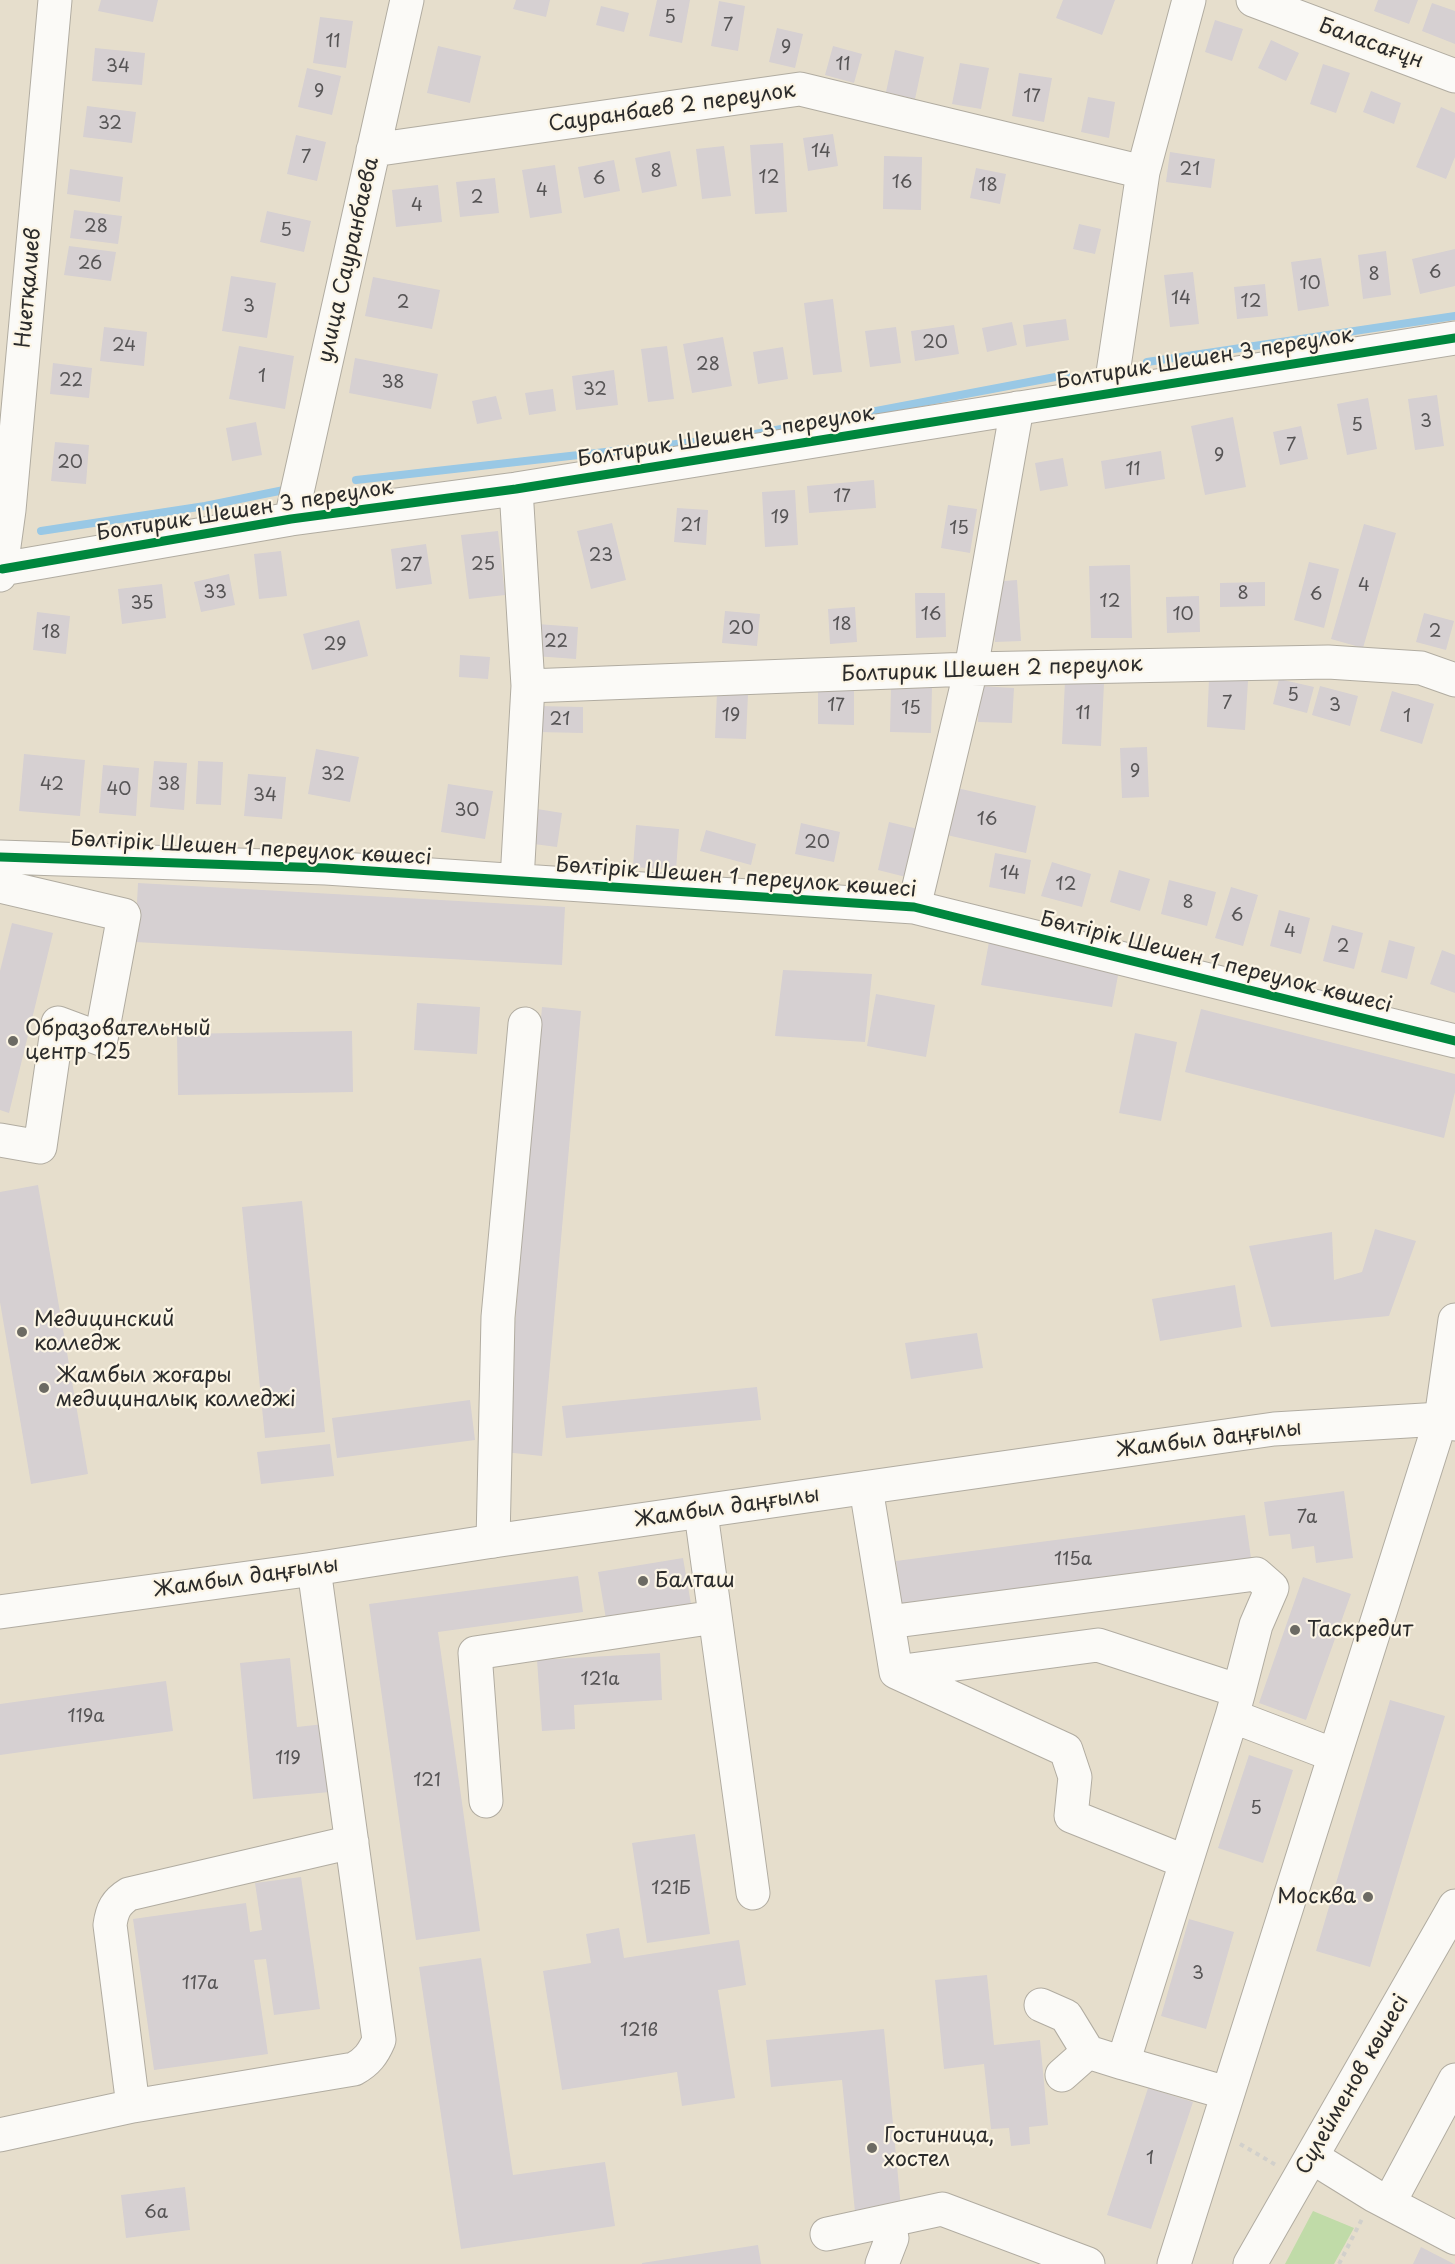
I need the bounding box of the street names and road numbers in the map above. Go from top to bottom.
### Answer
street label: Баласағұн [1315,13,1427,75]
street label: Сауранбаев 2 переулок [547,78,797,138]
street label: улица Сауранбаева [313,155,385,365]
street label: Ниетқалиев [11,227,47,349]
street label: Болтирик Шешен 3 переулок [1055,323,1355,395]
street label: Болтирик Шешен 3 переулок [576,401,876,473]
street label: Болтирик Шешен 3 переулок [95,475,395,547]
street label: Болтирик Шешен 2 переулок [841,652,1143,688]
street label: Бөлтірік Шешен 1 переулок көшесі [70,827,432,871]
street label: Бөлтірік Шешен 1 переулок көшесі [555,853,917,903]
street label: Бөлтірік Шешен 1 переулок көшесі [1038,907,1394,1019]
street label: Жамбыл даңғылы [1115,1416,1303,1464]
street label: Жамбыл даңғылы [633,1483,821,1533]
street label: Жамбыл даңғылы [152,1553,340,1603]
street label: Сүлейменов көшесі [1291,1991,1415,2179]

